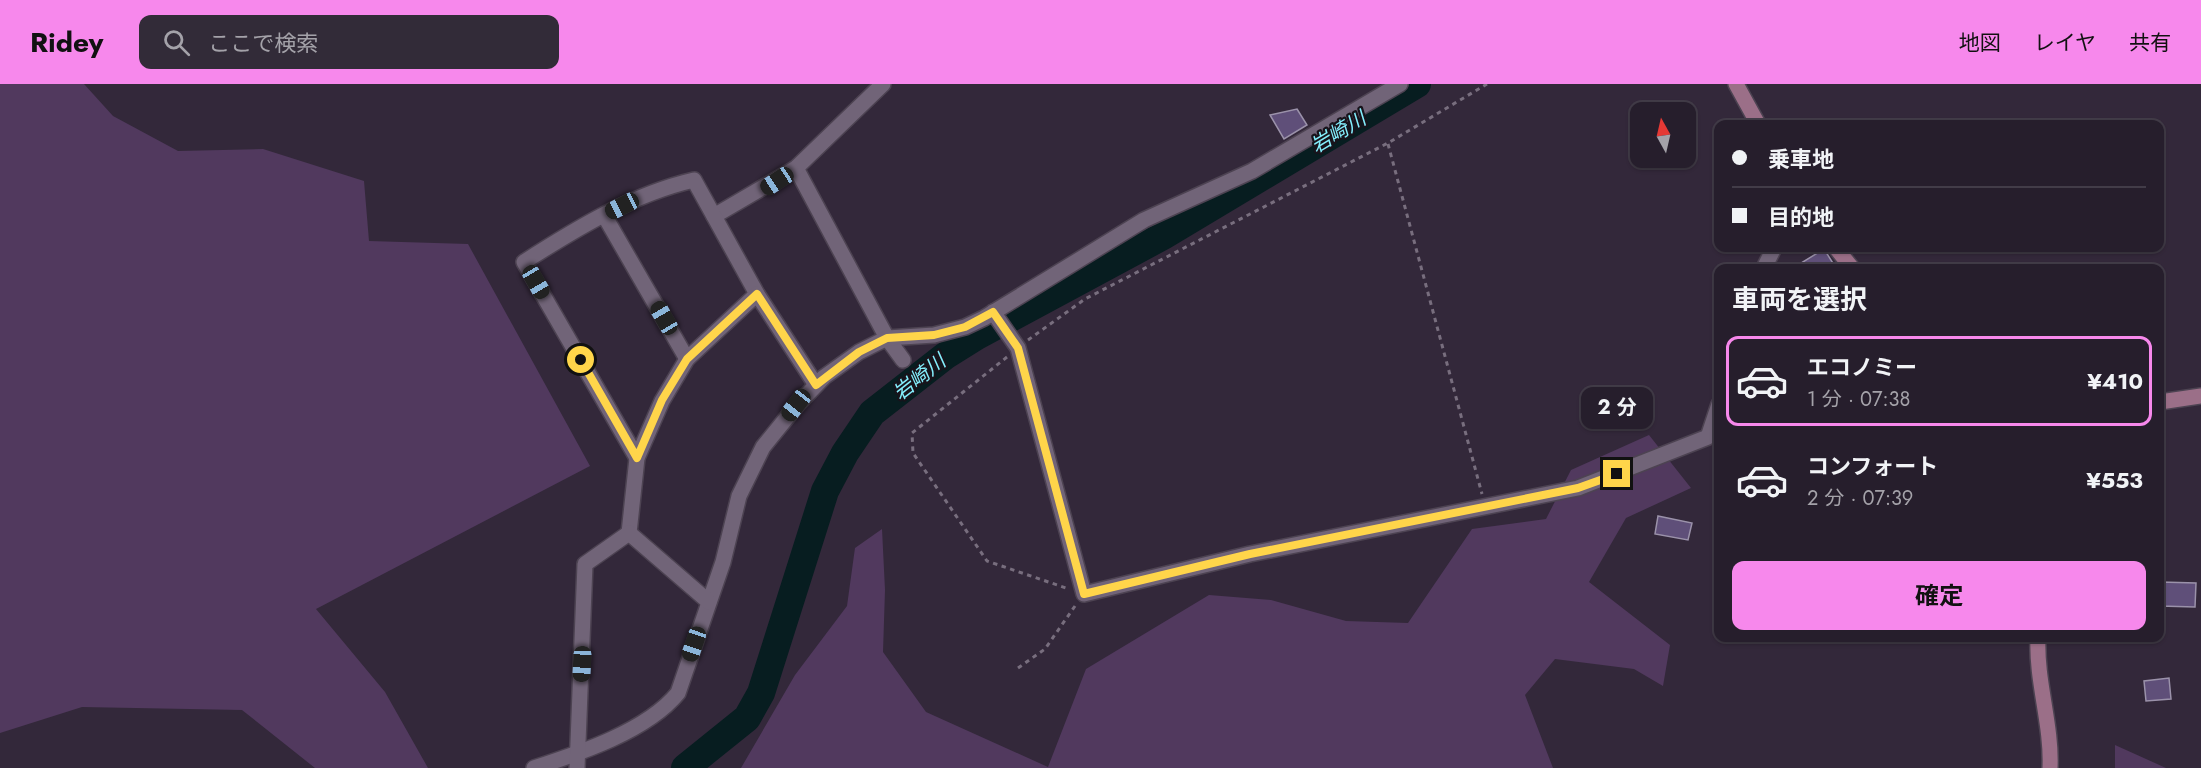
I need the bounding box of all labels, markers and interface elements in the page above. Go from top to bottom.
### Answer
search box [139,15,559,69]
text: Ridey [30,22,103,63]
icon: search [160,26,193,59]
text: ここで検索 [208,27,318,59]
text: 地図 [1959,28,2001,58]
text: レイヤ [2034,28,2096,58]
text: 共有 [2129,28,2171,58]
north arrow [1630,102,1696,168]
map controls [1630,102,1696,168]
water label: 岩崎川 [1305,104,1373,160]
text: 乗車地 [1768,143,1834,175]
car [757,164,797,198]
car [602,190,642,222]
text: 目的地 [1768,201,1834,233]
car [519,262,553,302]
text: 車両を選択 [1732,280,1867,319]
car [647,298,681,338]
route start [567,346,594,373]
water label: 岩崎川 [887,346,953,407]
text: エコノミー [1807,351,1917,383]
icon: car [1735,354,1789,408]
text: ¥410 [2087,365,2143,397]
car [778,385,814,425]
text: 1 分 · 07:38 [1807,385,1910,414]
callout: 2 分 [1581,387,1653,429]
text: 2 分 [1597,393,1637,422]
text: コンフォート [1807,450,1938,482]
icon: car [1735,453,1789,507]
route end [1603,460,1630,487]
text: ¥553 [2086,464,2143,496]
text: 2 分 · 07:39 [1807,484,1913,513]
button: 確定 [1732,561,2146,630]
car [680,624,708,664]
car [572,646,592,682]

